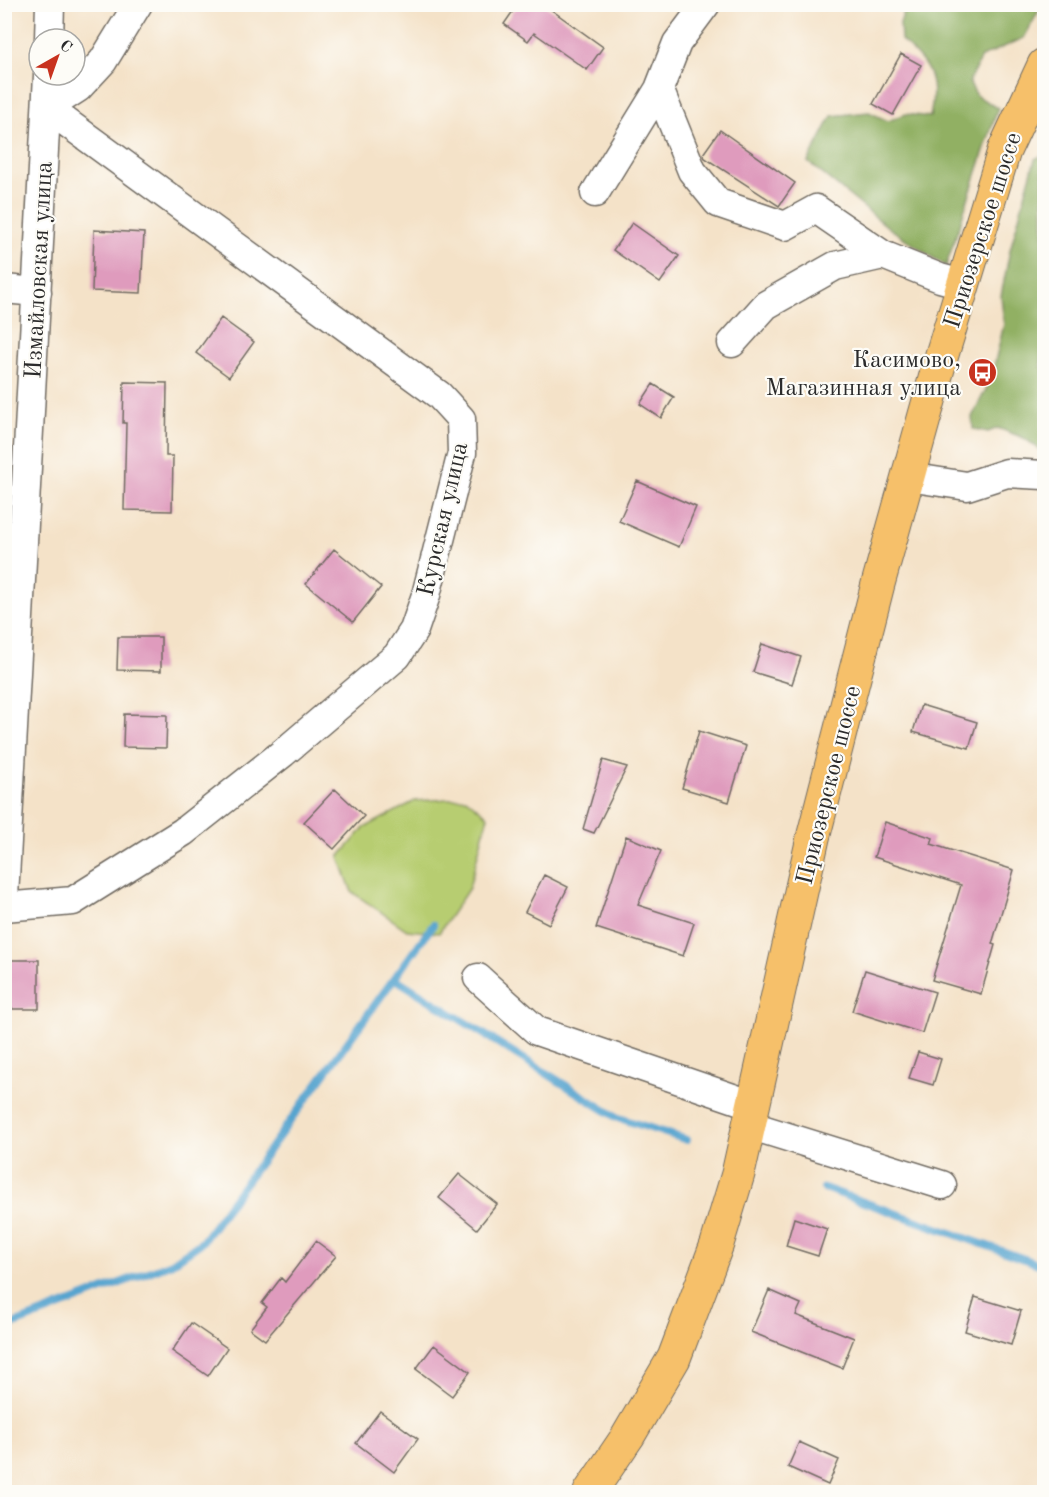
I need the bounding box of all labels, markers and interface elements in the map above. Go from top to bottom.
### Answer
north arrow [27,27,87,87]
text: С [56,38,75,57]
street label: Приозерское шоссе [941,130,1027,332]
street label: Измайловская улица [22,160,58,380]
place label: Касимово, Магазинная улица [765,349,961,401]
bus stop icon: Касимово, Магазинная улица [966,357,998,389]
street label: Курская улица [415,440,473,599]
street label: Приозерское шоссе [794,683,866,888]

